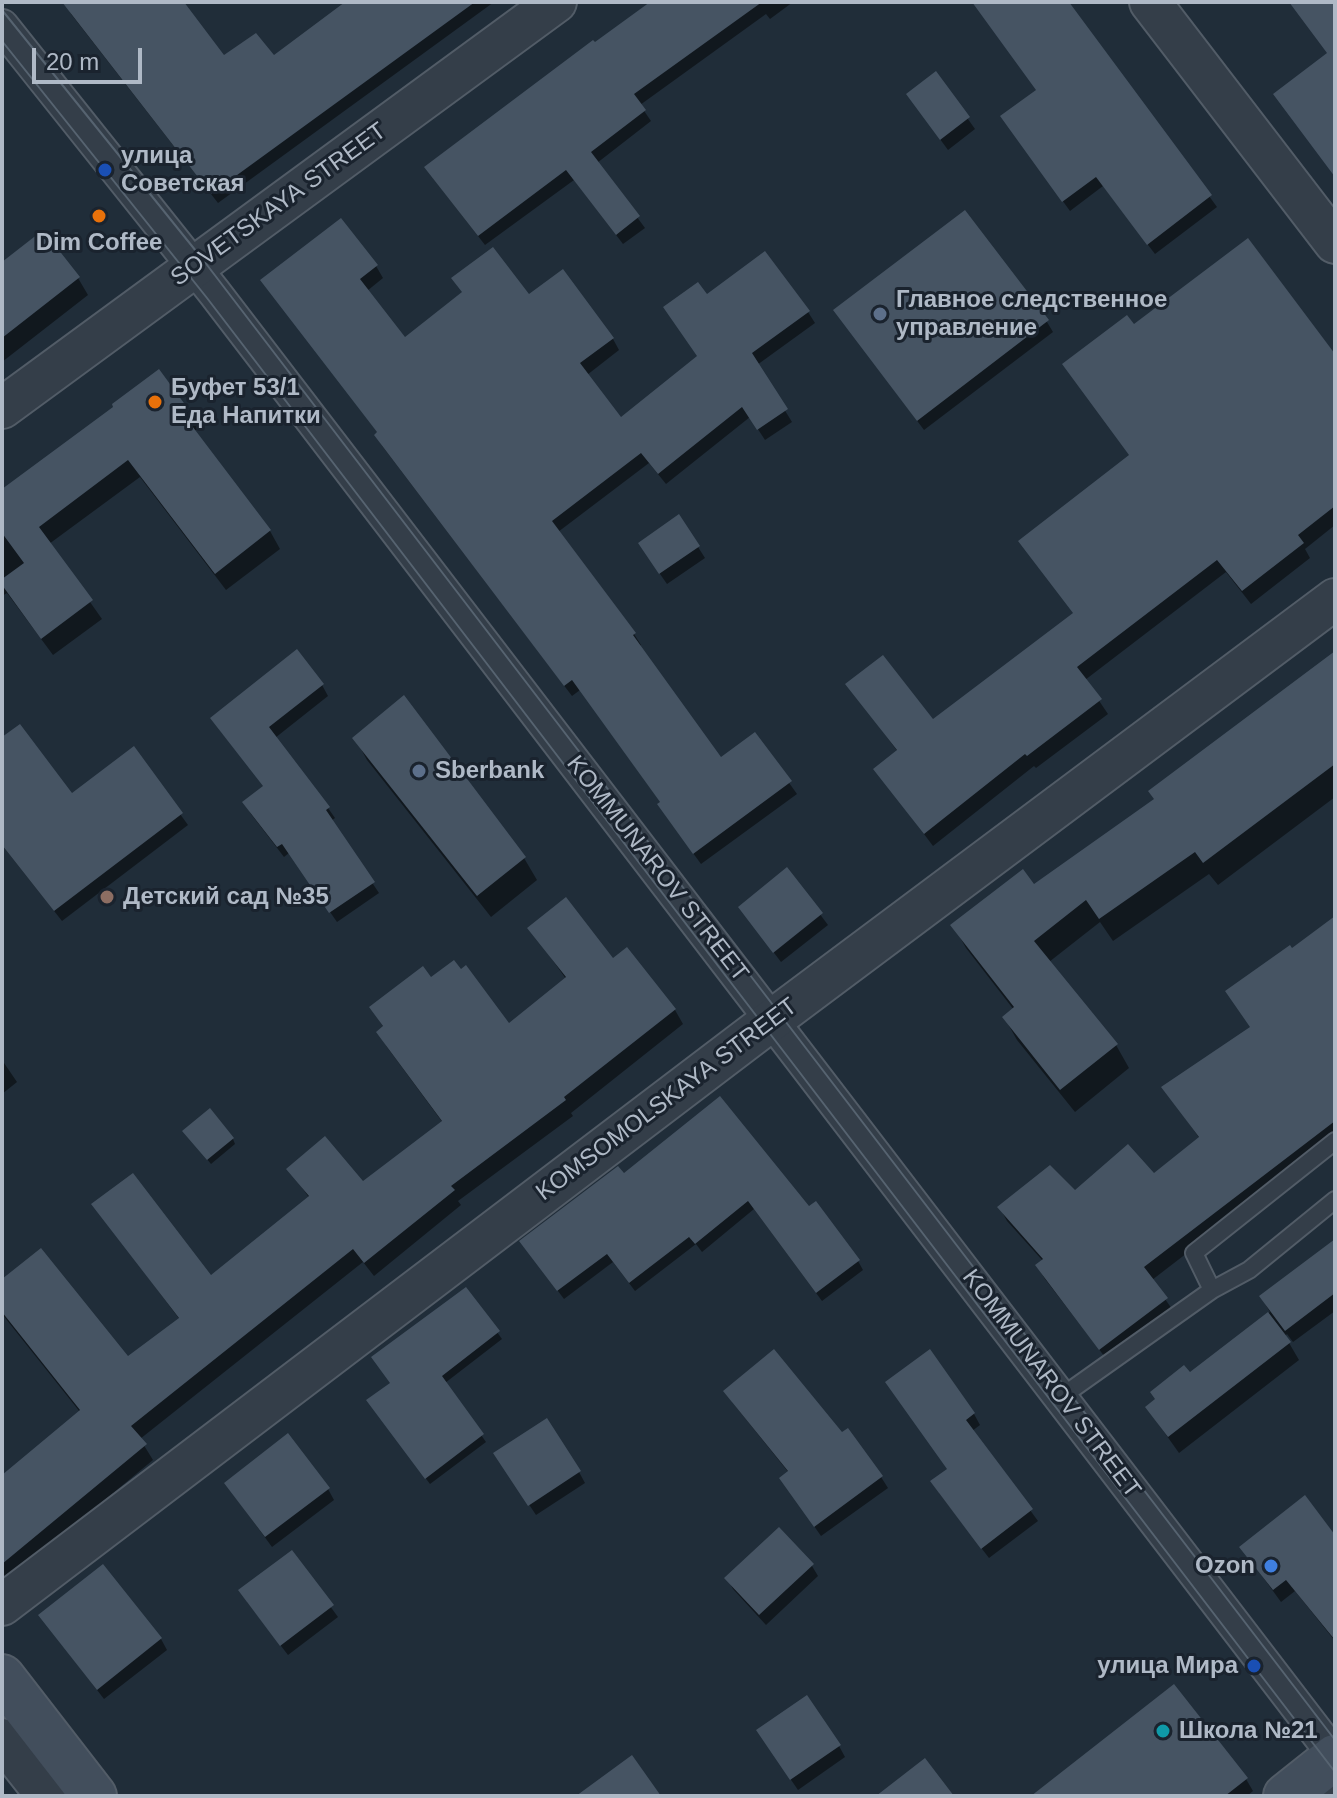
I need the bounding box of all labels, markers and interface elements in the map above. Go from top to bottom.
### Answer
scale bar [36,32,146,82]
text: 20 m [46,48,99,75]
street label: SOVETSKAYA STREET [166,117,392,293]
place label: улица Советская [121,142,245,198]
marker: улица Советская [96,161,114,179]
marker: Dim Coffee [90,207,108,225]
place label: Dim Coffee [36,229,162,257]
place label: Главное следственное управление [896,286,1167,342]
marker: Главное следственное управление [871,305,889,323]
place label: Буфет 53/1 Еда Напитки [171,374,321,430]
marker: Буфет 53/1 Еда Напитки [146,393,164,411]
street label: KOMMUNAROV STREET [560,750,754,988]
place label: Sberbank [435,757,544,785]
marker: Sberbank [410,762,428,780]
place label: Детский сад №35 [123,883,329,911]
marker: Детский сад №35 [98,888,116,906]
street label: KOMSOMOLSKAYA STREET [531,992,803,1208]
street label: KOMMUNAROV STREET [956,1264,1146,1504]
place label: Ozon [1195,1552,1255,1580]
marker: Ozon [1262,1557,1280,1575]
place label: улица Мира [1097,1652,1238,1680]
marker: улица Мира [1245,1657,1263,1675]
place label: Школа №21 [1179,1717,1318,1745]
marker: Школа №21 [1154,1722,1172,1740]

